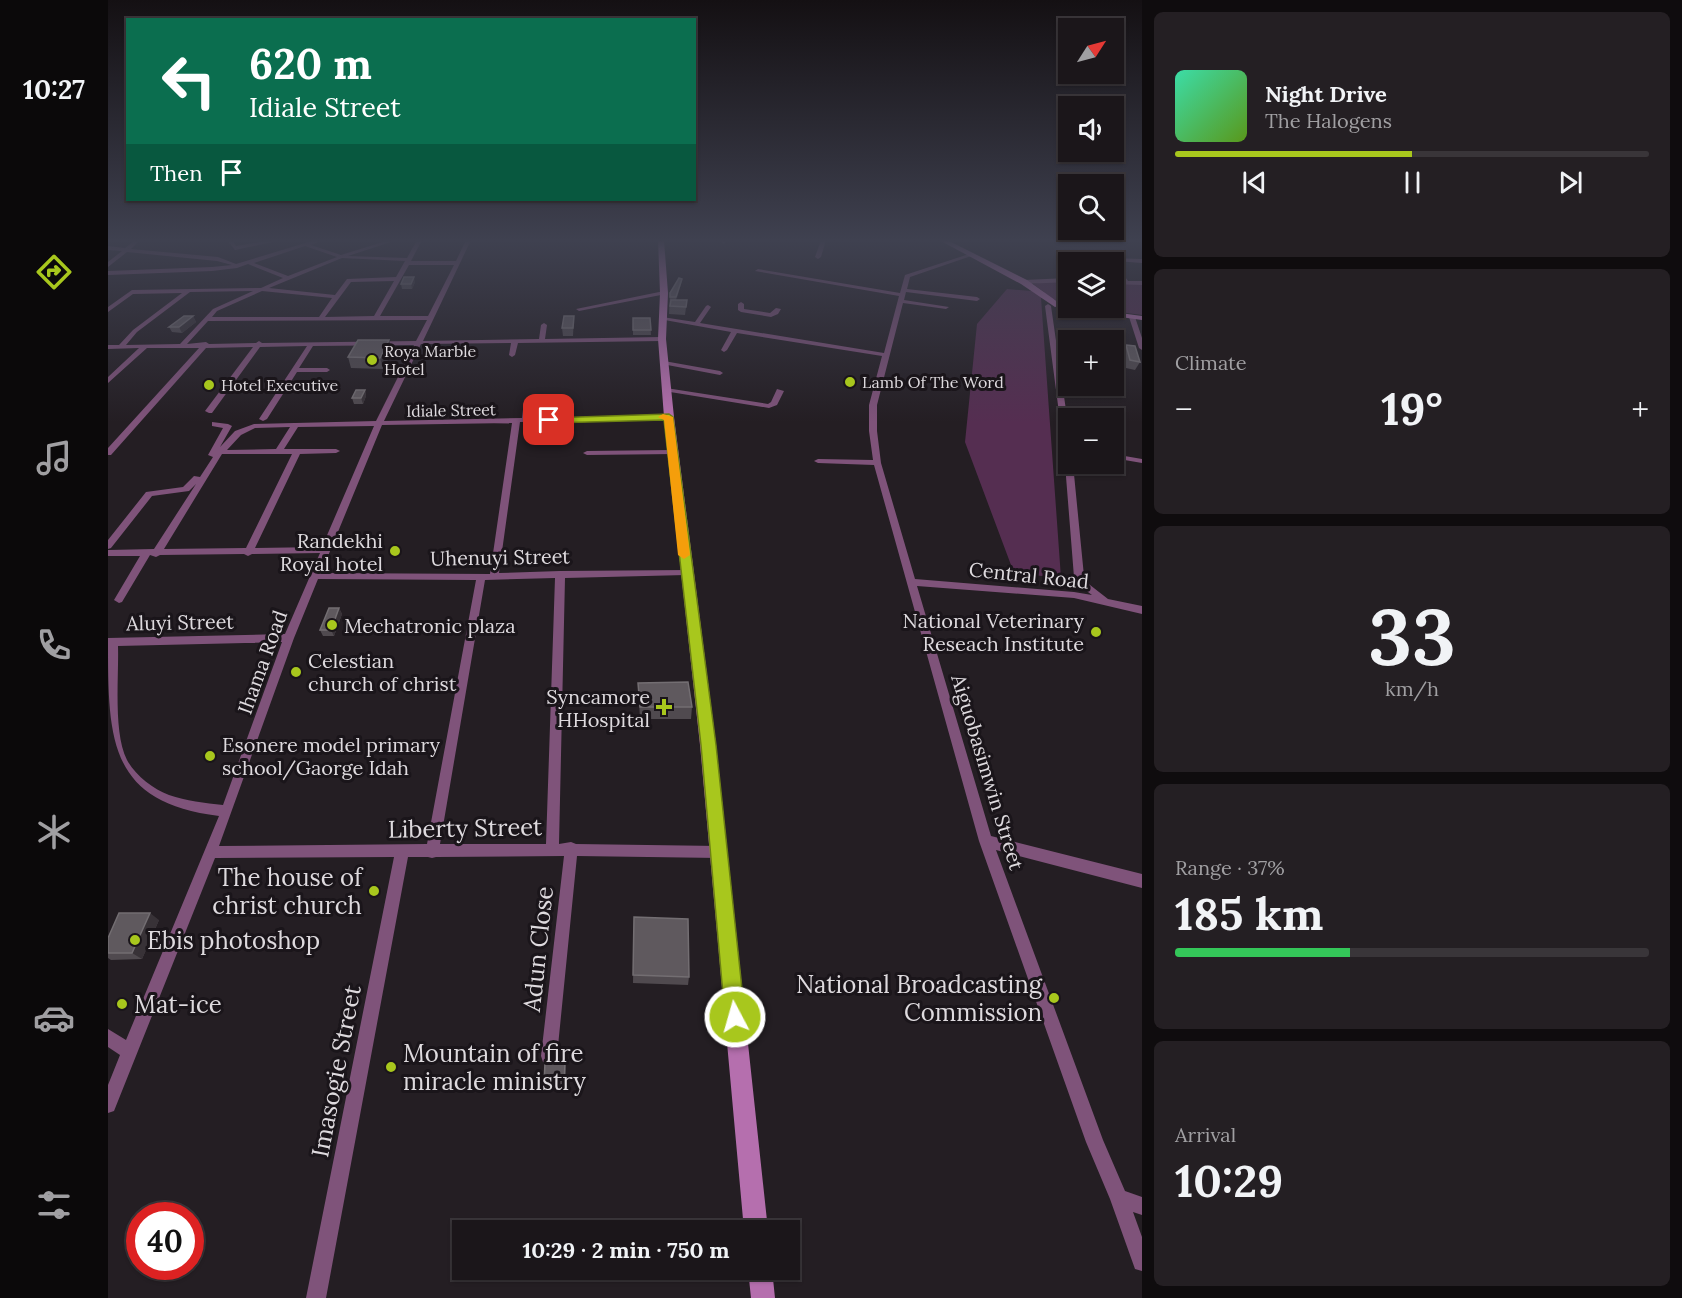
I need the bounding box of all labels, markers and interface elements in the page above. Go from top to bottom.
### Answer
north arrow [1058,18,1124,84]
map controls [1058,18,1124,474]
text: 620 m [249,37,372,91]
icon: left [150,42,228,120]
text: 10:27 [23,72,85,106]
text: Night Drive [1265,80,1387,108]
text: Idiale Street [249,90,401,124]
button: sound [1058,96,1124,162]
text: The Halogens [1265,108,1392,133]
icon: arrive [215,156,248,189]
text: Then [150,159,203,187]
icon: previous [1238,166,1271,199]
icon: pause [1396,166,1429,199]
icon: next [1554,166,1587,199]
button: search [1058,174,1124,240]
icon: directions [33,251,75,293]
button: layers [1058,252,1124,318]
button: + [1058,330,1124,396]
place label: Roya Marble Hotel [384,341,477,379]
text: Climate [1175,350,1247,375]
marker: Roya Marble Hotel [365,353,379,367]
place label: Lamb Of The Word [862,372,1004,392]
place label: Hotel Executive [221,375,339,395]
marker: Lamb Of The Word [843,375,857,389]
marker: Hotel Executive [202,378,216,392]
text: 19° [1381,380,1443,437]
text: − [1175,388,1193,430]
text: + [1631,388,1649,430]
pin [523,394,574,445]
street label: Idiale Street [406,399,497,421]
icon: arrive [532,403,565,436]
button: − [1058,408,1124,474]
icon: music [33,437,75,479]
place label: Randekhi Royal hotel [280,528,383,576]
street label: Uhenuyi Street [430,543,570,571]
marker: Randekhi Royal hotel [388,544,402,558]
street label: Central Road [968,556,1090,594]
text: 33 [1368,587,1456,686]
street label: Ihama Road [232,607,292,717]
place label: National Veterinary Reseach Institute [903,608,1084,656]
street label: Aluyi Street [125,609,234,635]
place label: Mechatronic plaza [344,613,516,638]
marker: Mechatronic plaza [325,618,339,632]
icon: phone [33,624,75,666]
marker: National Veterinary Reseach Institute [1089,625,1103,639]
place label: Celestian church of christ [308,648,457,696]
marker: Celestian church of christ [289,665,303,679]
street label: Aiguobasimwin Street [946,670,1030,873]
text: km/h [1385,676,1439,701]
place label: Syncamore HHospital [546,684,650,732]
marker: Syncamore HHospital [655,698,673,716]
place label: Esonere model primary school/Gaorge Idah [222,732,440,781]
marker: Esonere model primary school/Gaorge Idah [203,749,217,763]
icon: climate [33,811,75,853]
street label: Liberty Street [387,811,543,845]
text: Range · 37% [1175,855,1285,880]
place label: The house of christ church [212,862,364,921]
marker: The house of christ church [367,884,381,898]
street label: Adun Close [516,885,560,1014]
text: 185 km [1175,885,1323,942]
place label: Ebis photoshop [147,925,320,956]
marker: Ebis photoshop [128,933,142,947]
place label: National Broadcasting Commission [796,969,1043,1028]
street label: Imasogie Street [304,982,368,1160]
position arrow [703,985,767,1049]
place label: Mat-ice [134,989,222,1020]
marker: National Broadcasting Commission [1047,991,1061,1005]
icon: car [33,997,75,1039]
marker: Mat-ice [115,997,129,1011]
place label: Mountain of fire miracle ministry [403,1038,586,1097]
marker: Mountain of fire miracle ministry [384,1060,398,1074]
text: Arrival [1175,1122,1236,1147]
text: 10:29 [1175,1152,1283,1209]
icon: filters [33,1184,75,1226]
speed limit sign: 40 [126,1202,204,1280]
text: 10:29 · 2 min · 750 m [522,1236,730,1264]

